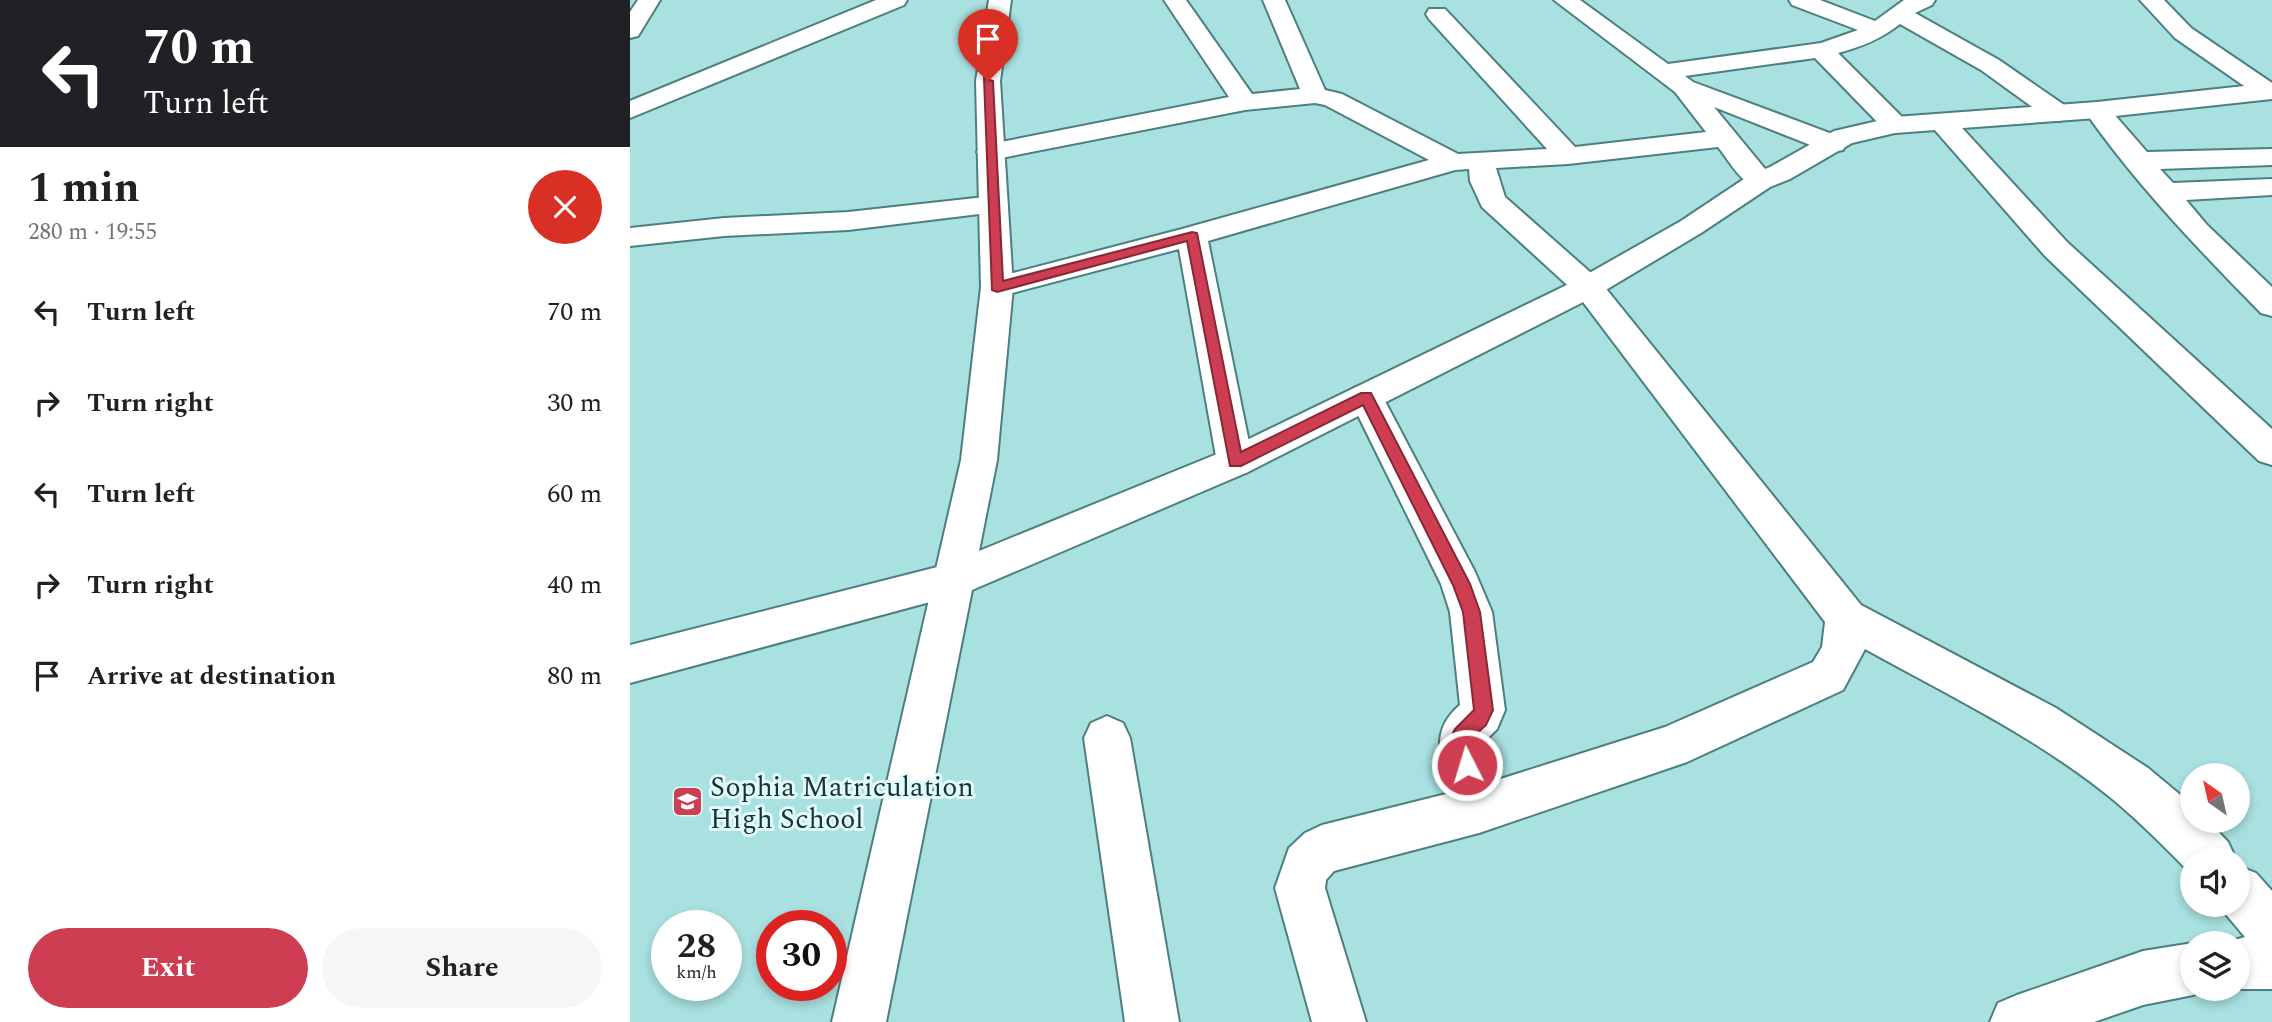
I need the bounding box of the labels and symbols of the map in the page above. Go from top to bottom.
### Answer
pin [958,9,1018,81]
position arrow [1430,728,1504,802]
north arrow [2180,763,2250,833]
place label: Sophia Matriculation High School [710,766,974,841]
school or university icon: Sophia Matriculation High School [670,785,704,819]
speed limit sign: 30 [756,910,847,1001]

